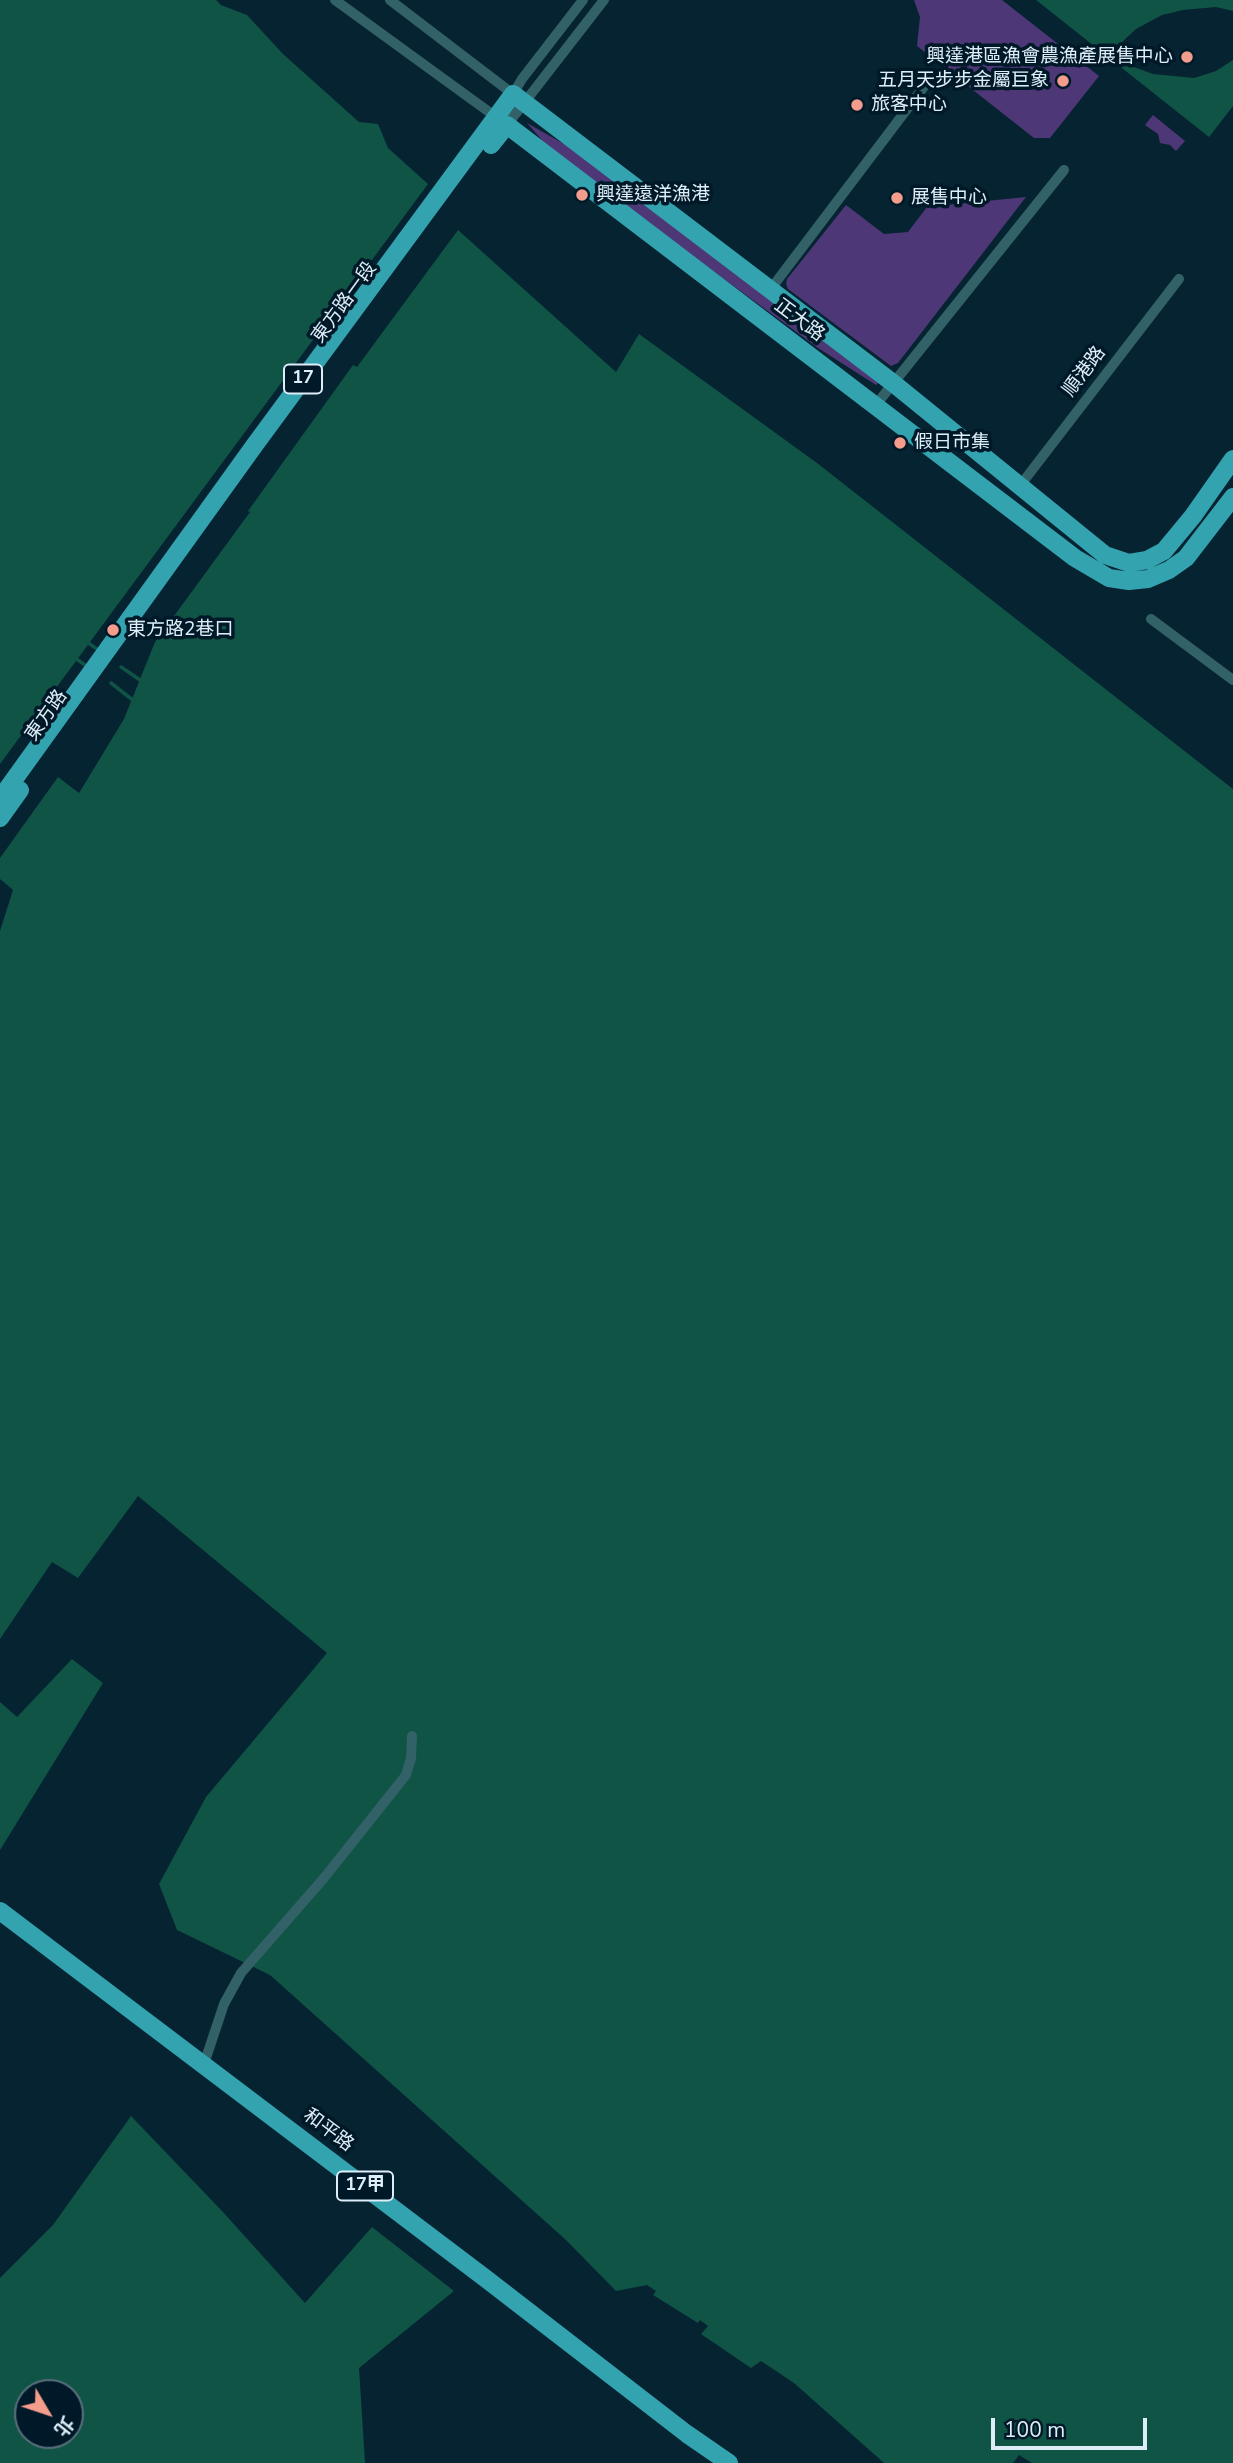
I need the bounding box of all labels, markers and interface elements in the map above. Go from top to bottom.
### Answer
place label: 興達港區漁會農漁產展售中心 [926,46,1173,68]
marker: 興達港區漁會農漁產展售中心 [1179,49,1195,65]
place label: 五月天步步金屬巨象 [878,70,1049,92]
marker: 五月天步步金屬巨象 [1055,73,1071,89]
place label: 旅客中心 [871,94,947,116]
marker: 旅客中心 [849,97,865,113]
place label: 興達遠洋漁港 [596,184,710,206]
marker: 興達遠洋漁港 [574,187,590,203]
place label: 展售中心 [911,187,987,209]
marker: 展售中心 [889,190,905,206]
street label: 東方路一段 [308,258,382,348]
street label: 正大路 [769,295,829,347]
street label: 順港路 [1059,342,1111,402]
road number: 17 [284,365,322,394]
place label: 假日市集 [914,432,990,454]
marker: 假日市集 [892,435,908,451]
place label: 東方路2巷口 [127,619,233,641]
marker: 東方路2巷口 [105,622,121,638]
street label: 東方路 [21,686,73,746]
street label: 和平路 [298,2105,358,2157]
road number: 17甲 [337,2172,393,2200]
north arrow [14,2379,84,2449]
scale bar [995,2404,1151,2448]
text: 北 [48,2410,80,2442]
text: 100 m [1004,2416,1065,2444]

